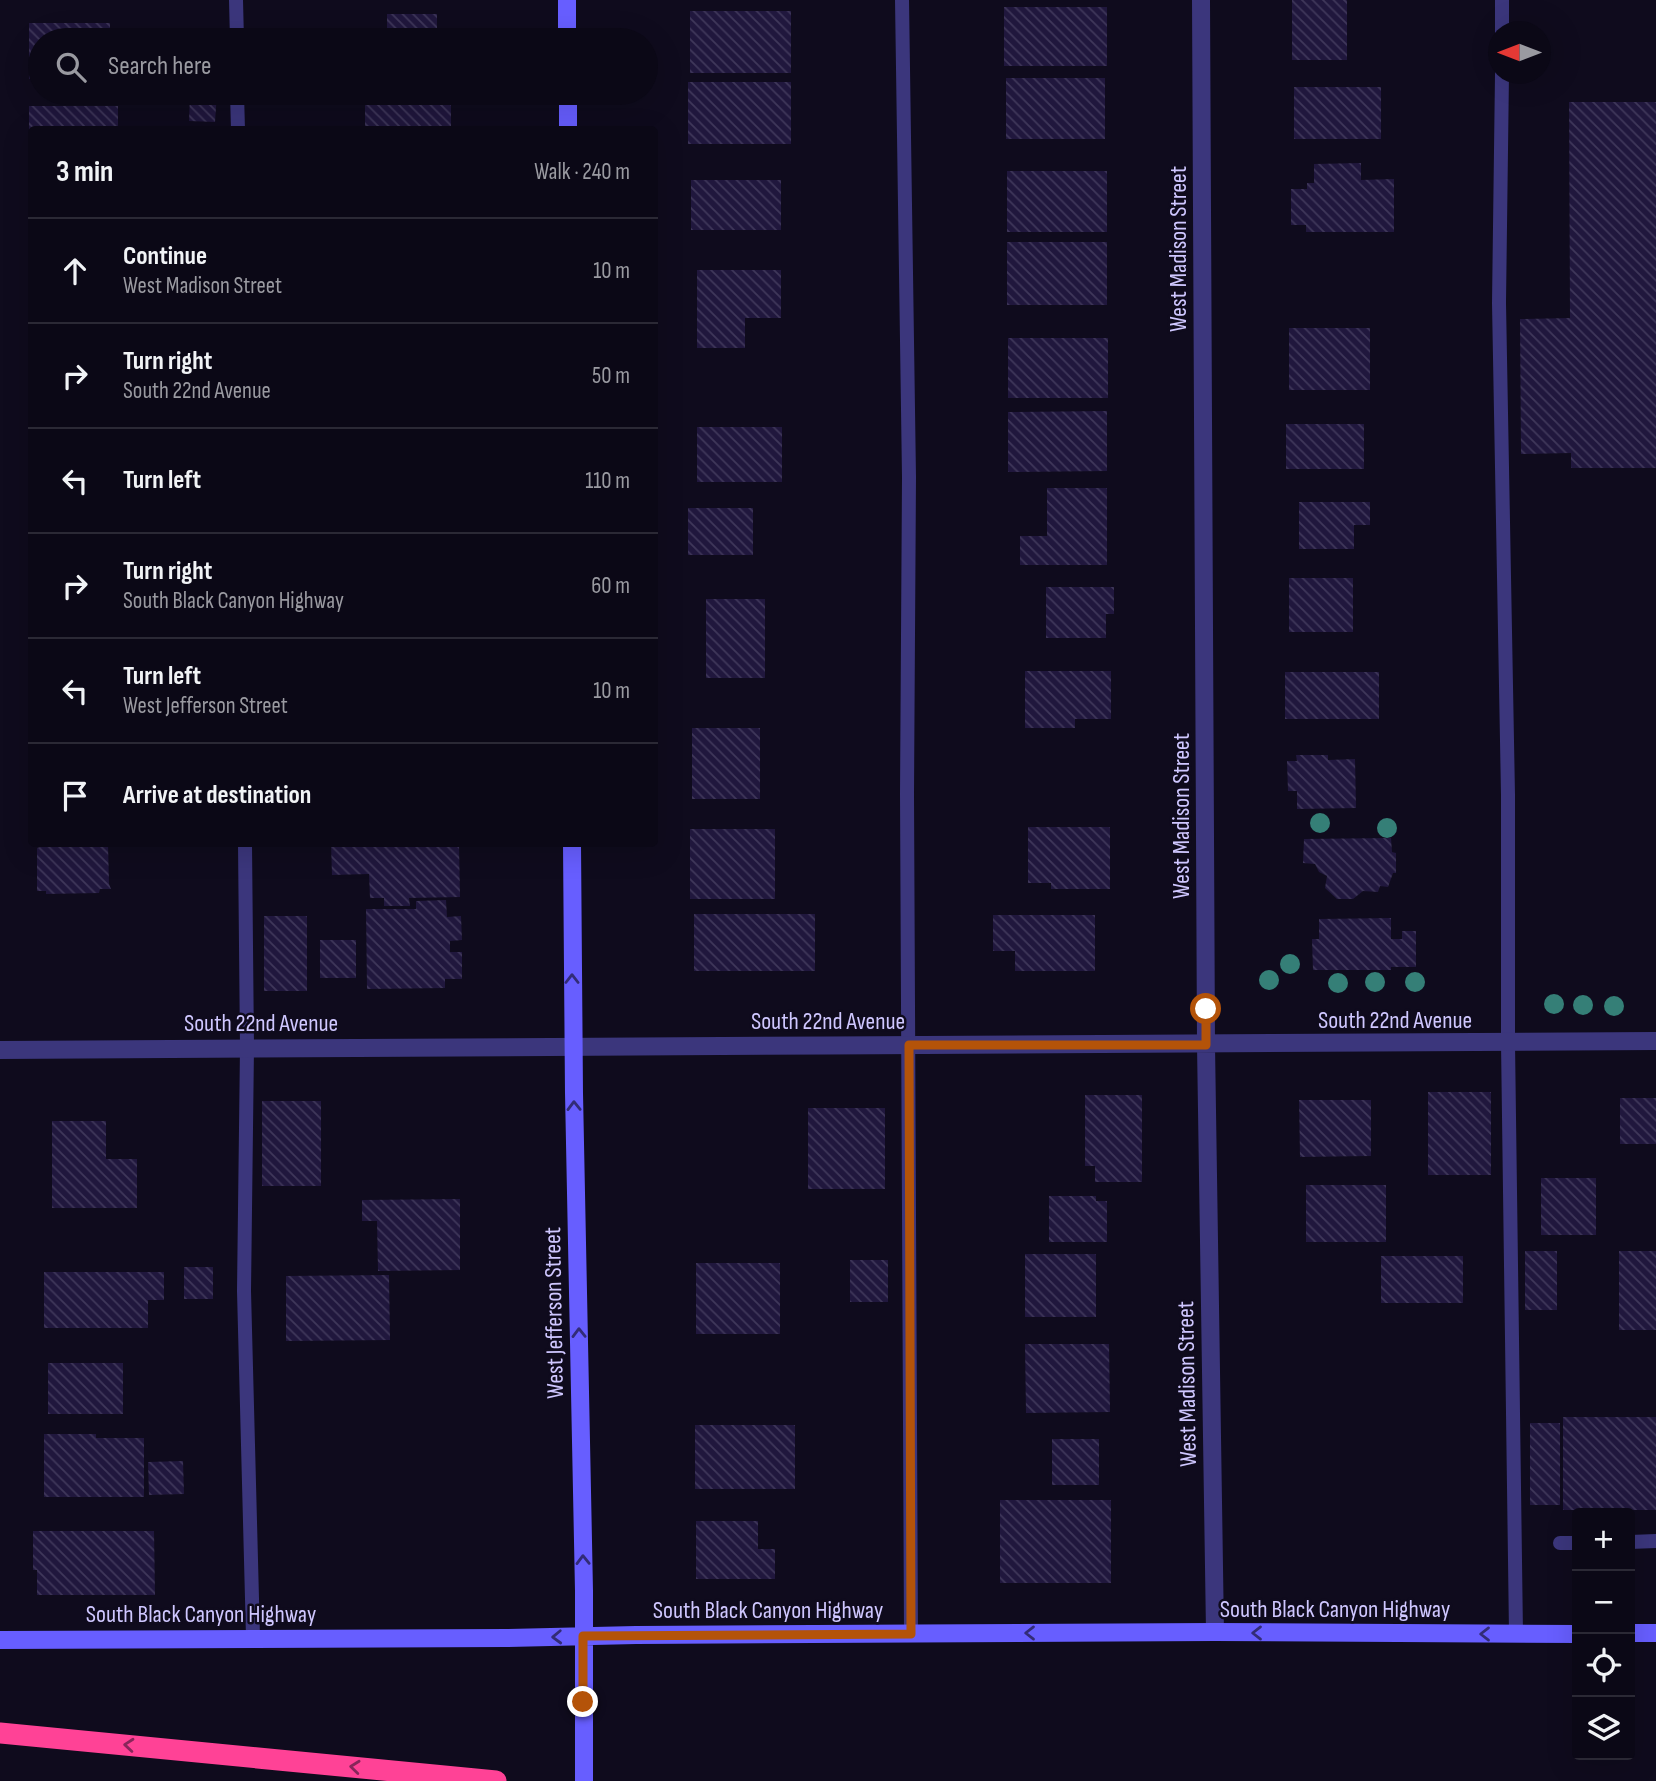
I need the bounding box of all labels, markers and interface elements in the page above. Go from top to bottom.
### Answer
north arrow [1488,21,1551,84]
search box [28,28,658,105]
icon: search [52,48,90,86]
text: Search here [108,51,211,82]
text: 3 min [56,154,113,190]
text: Walk · 240 m [534,158,630,186]
street label: West Madison Street [1164,166,1193,332]
text: Continue [123,241,207,272]
icon: ahead [56,252,94,290]
text: 10 m [593,257,630,285]
text: West Madison Street [123,272,282,300]
text: Turn right [123,346,212,377]
icon: right [56,357,94,395]
text: 50 m [592,362,630,390]
text: South 22nd Avenue [123,377,271,405]
icon: left [56,462,94,500]
text: Turn left [123,465,201,496]
text: 110 m [585,467,630,495]
text: Turn right [123,556,212,587]
icon: right [56,567,94,605]
text: 60 m [591,572,630,600]
text: South Black Canyon Highway [123,587,344,615]
text: Turn left [123,661,201,692]
icon: left [56,672,94,710]
text: 10 m [593,677,630,705]
text: West Jefferson Street [123,692,288,720]
street label: West Madison Street [1167,733,1196,899]
icon: arrive [56,777,94,815]
text: Arrive at destination [123,780,311,811]
one-way arrow [564,973,580,984]
route start [1190,993,1221,1024]
street label: South 22nd Avenue [1318,1006,1472,1035]
street label: South 22nd Avenue [751,1007,905,1036]
street label: South 22nd Avenue [184,1009,338,1038]
one-way arrow [566,1100,582,1110]
street label: West Jefferson Street [538,1227,570,1399]
street label: West Madison Street [1171,1301,1203,1467]
one-way arrow [571,1327,586,1338]
map controls [1572,1508,1635,1760]
button: + [1572,1508,1635,1571]
one-way arrow [576,1555,591,1566]
button: − [1572,1571,1635,1634]
street label: South Black Canyon Highway [1220,1595,1450,1624]
street label: South Black Canyon Highway [653,1596,883,1625]
street label: South Black Canyon Highway [86,1600,316,1629]
one-way arrow [1024,1625,1034,1641]
one-way arrow [1251,1625,1262,1641]
one-way arrow [1479,1626,1489,1642]
one-way arrow [551,1629,562,1644]
button: locate [1572,1634,1635,1697]
route end [567,1686,598,1717]
button: layers [1572,1697,1635,1760]
one-way arrow [123,1738,134,1753]
one-way arrow [350,1759,361,1774]

